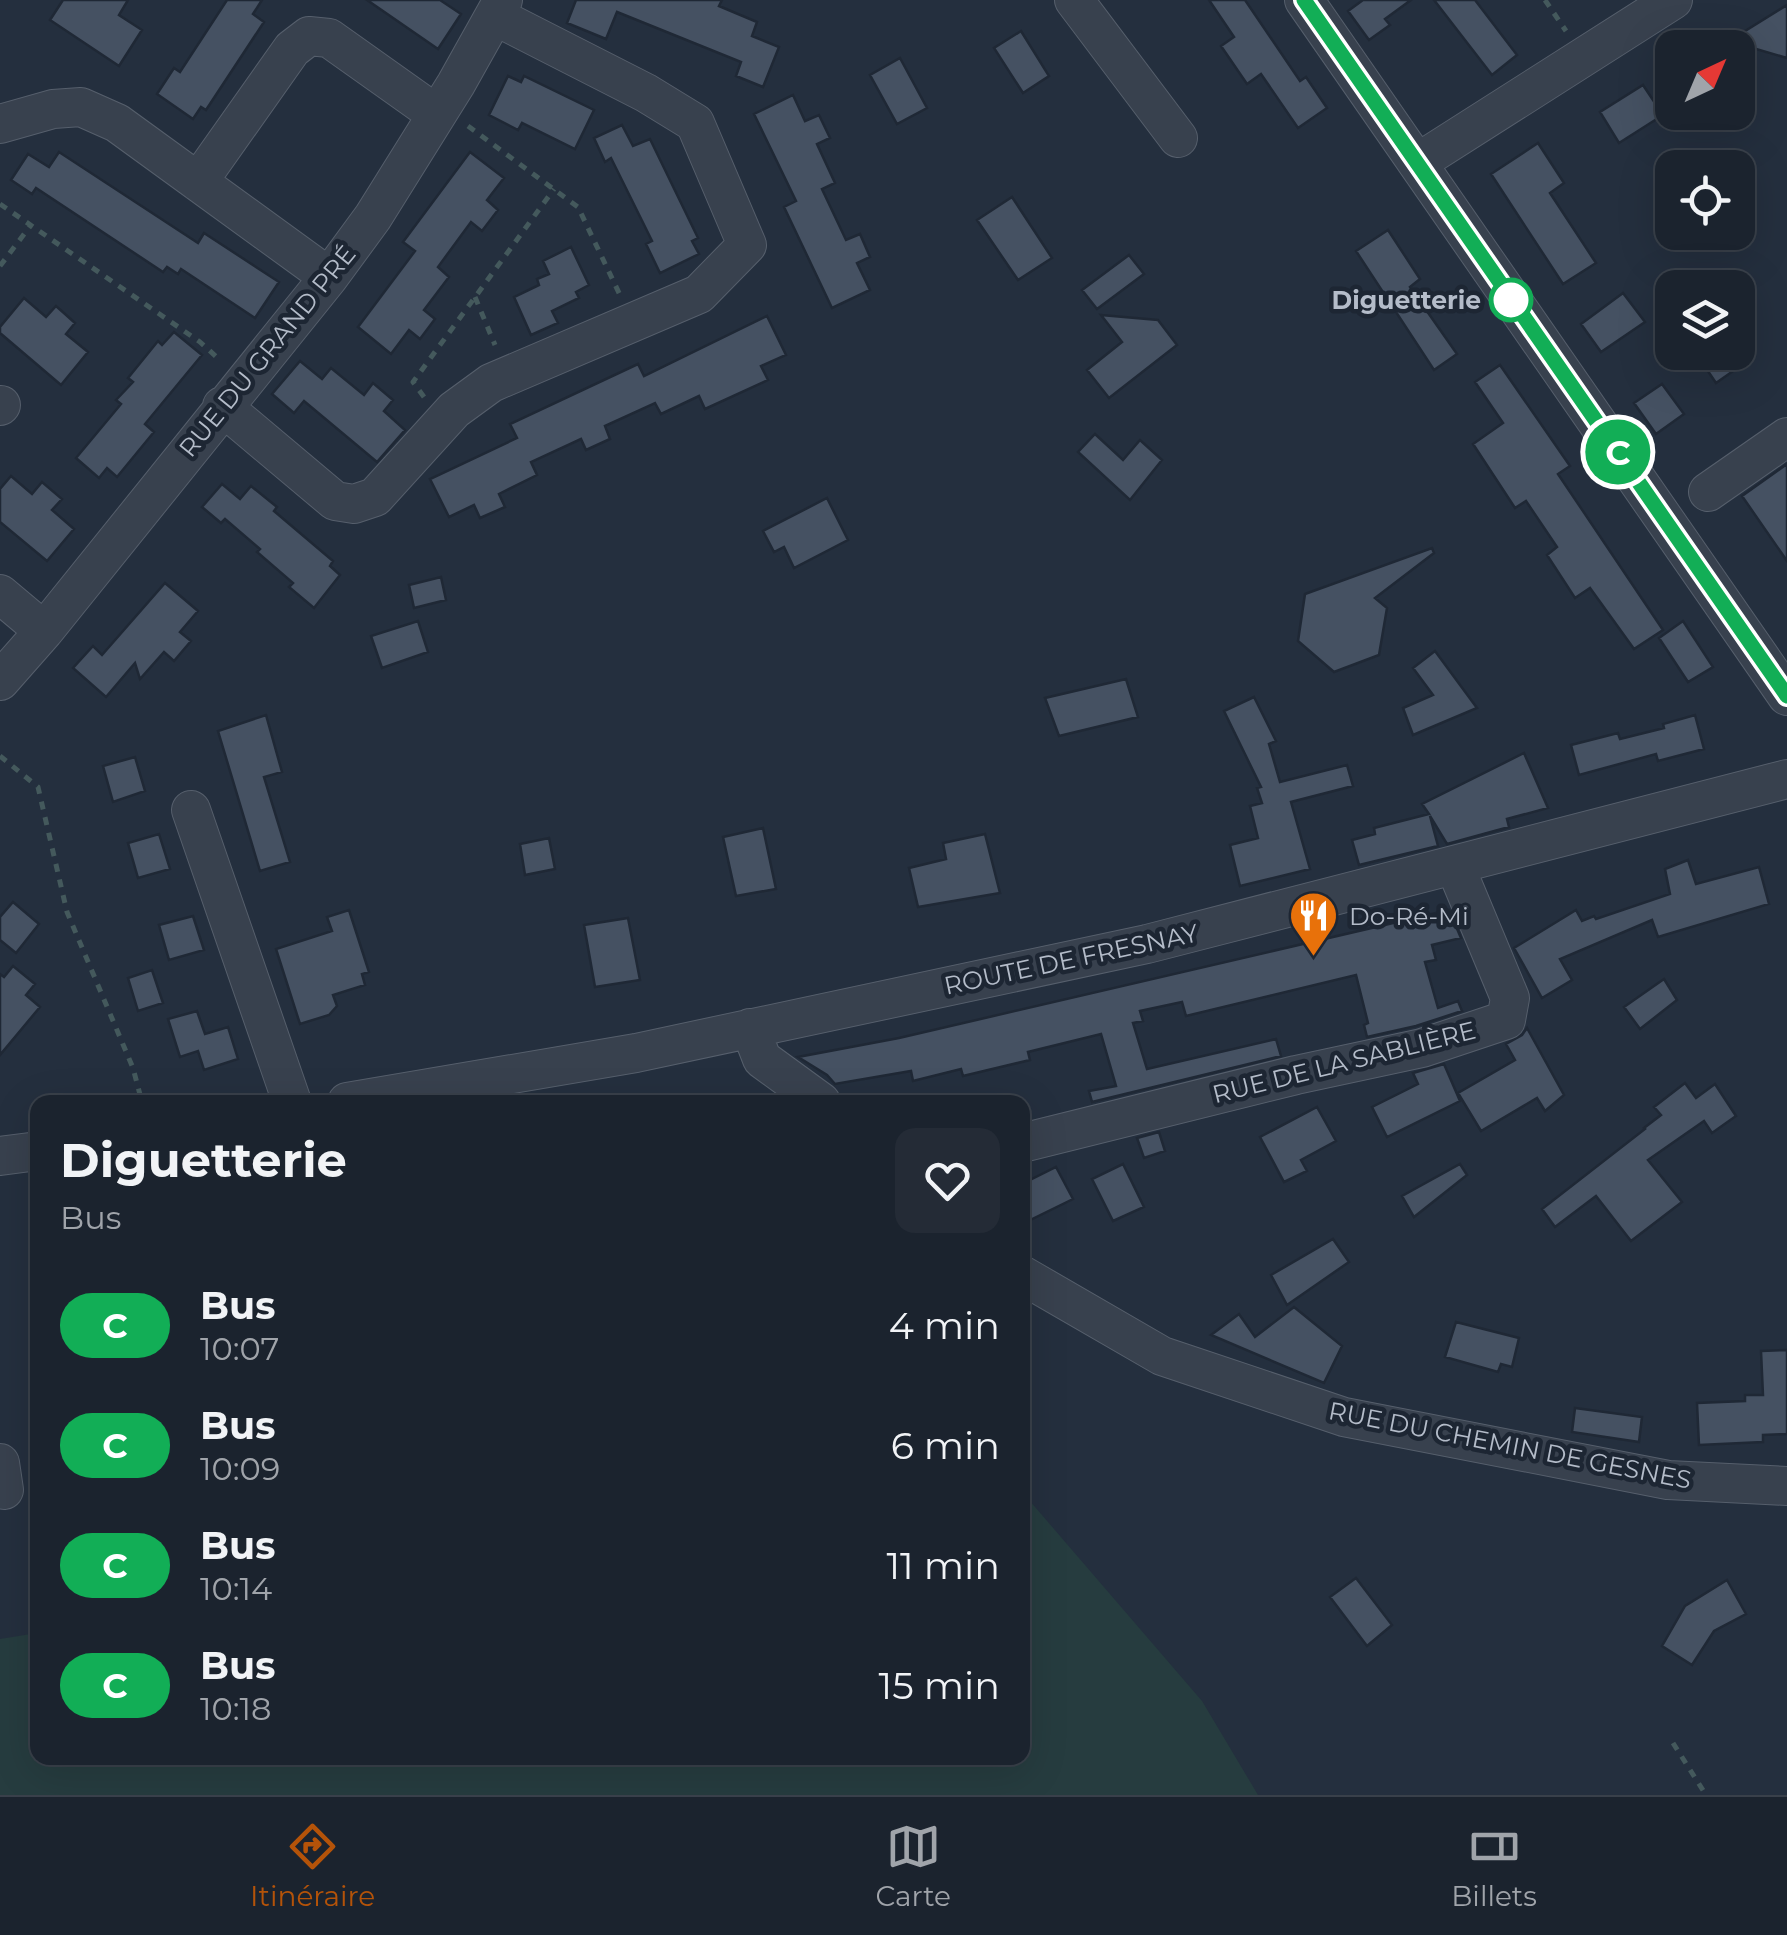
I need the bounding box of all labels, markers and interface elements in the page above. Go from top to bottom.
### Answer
north arrow [1655,30,1755,130]
map controls [1655,30,1755,370]
button: locate [1655,150,1755,250]
street label: RUE DU GRAND PRÉ [172,239,362,463]
button: layers [1655,270,1755,370]
marker: Diguetterie [1490,279,1532,321]
place label: Diguetterie [1332,285,1481,315]
line badge: C [1586,420,1650,484]
text: C [1605,431,1631,474]
restaurant icon: Do-Ré-Mi [1288,890,1340,958]
place label: Do-Ré-Mi [1349,901,1469,931]
street label: ROUTE DE FRESNAY [941,917,1201,1001]
street label: RUE DE LA SABLIÈRE [1209,1015,1479,1109]
button: heart [895,1128,1000,1233]
text: Diguetterie [60,1131,347,1189]
text: Bus [60,1198,121,1237]
text: Bus [200,1282,275,1329]
text: 4 min [889,1302,1000,1349]
text: C [102,1304,128,1347]
text: 10:07 [200,1329,279,1368]
street label: RUE DU CHEMIN DE GESNES [1326,1395,1694,1495]
text: Bus [200,1402,275,1449]
text: 6 min [891,1422,1000,1469]
text: C [102,1424,128,1467]
text: 10:09 [200,1449,280,1488]
text: Bus [200,1522,275,1569]
text: 11 min [886,1542,1000,1589]
text: C [102,1544,128,1587]
text: 10:14 [200,1569,272,1608]
text: Bus [200,1642,275,1689]
text: 15 min [879,1662,1000,1709]
text: C [102,1664,128,1707]
text: 10:18 [200,1689,272,1728]
tab: Itinéraire [250,1819,375,1913]
tab: Carte [875,1819,951,1913]
tab: Billets [1451,1819,1537,1913]

